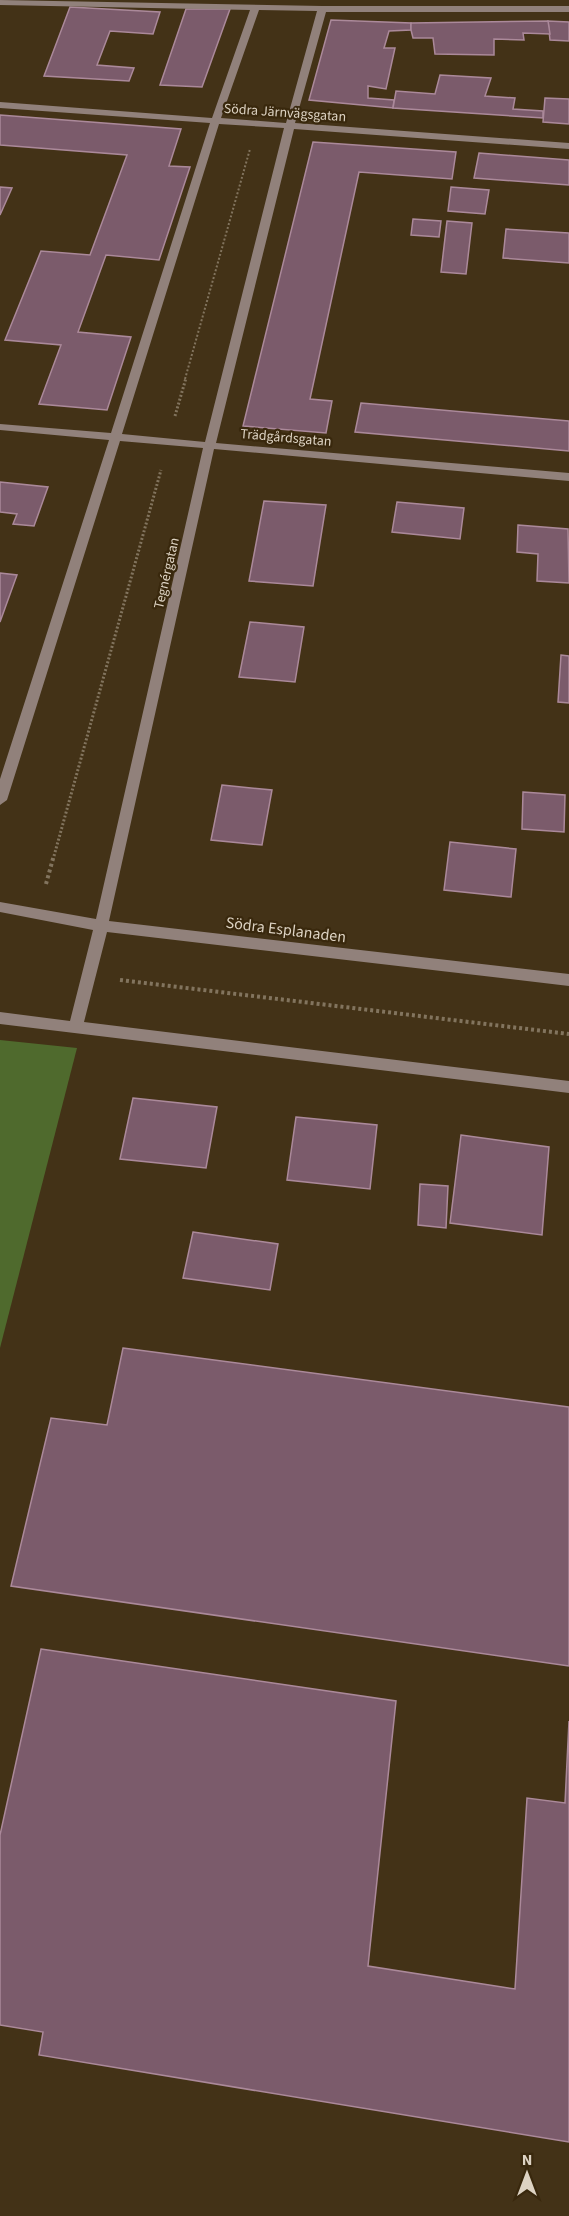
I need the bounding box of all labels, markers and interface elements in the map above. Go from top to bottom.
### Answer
street label: Södra Järnvägsgatan [223,99,347,127]
street label: Trädgårdsgatan [240,424,332,452]
street label: Tegnérgatan [149,536,185,611]
street label: Södra Esplanaden [224,912,347,948]
north arrow [497,2144,557,2204]
text: N [522,2149,532,2171]

